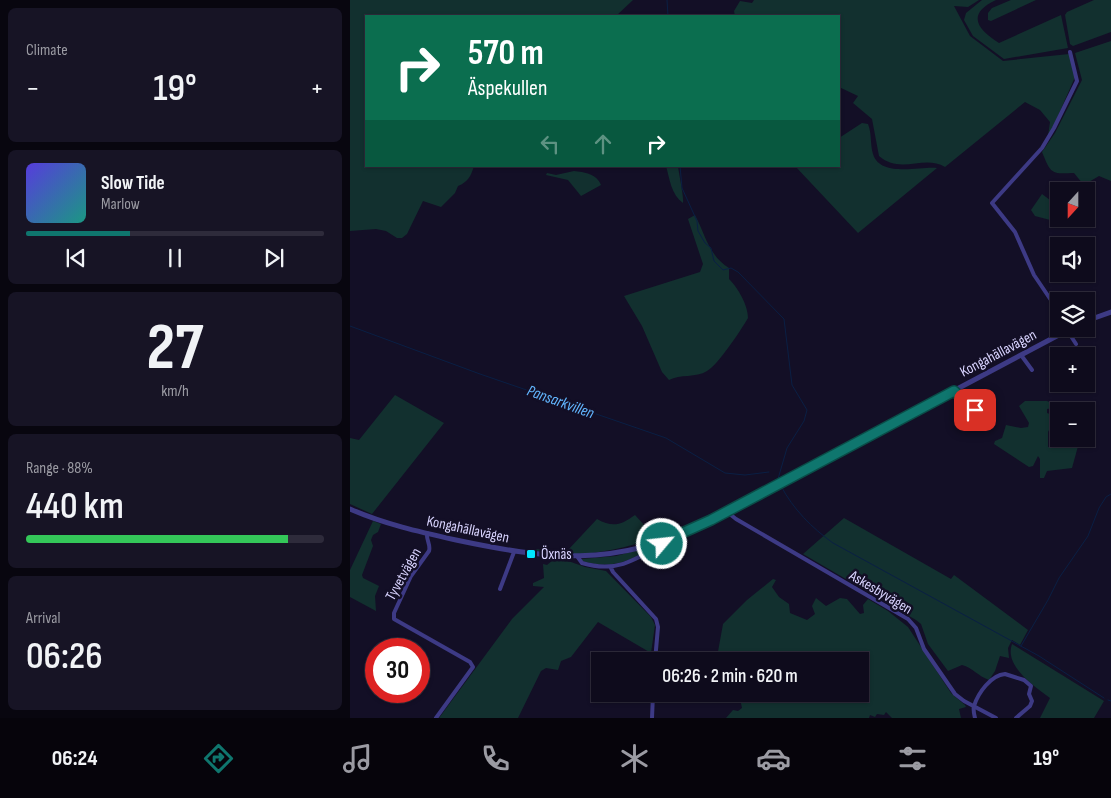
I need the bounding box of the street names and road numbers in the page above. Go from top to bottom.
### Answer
street label: Kongahällavägen [957,325,1040,382]
street label: Kongahällavägen [425,511,511,548]
street label: Tyvetvägen [381,545,426,604]
street label: Askesbyvägen [845,566,916,619]

